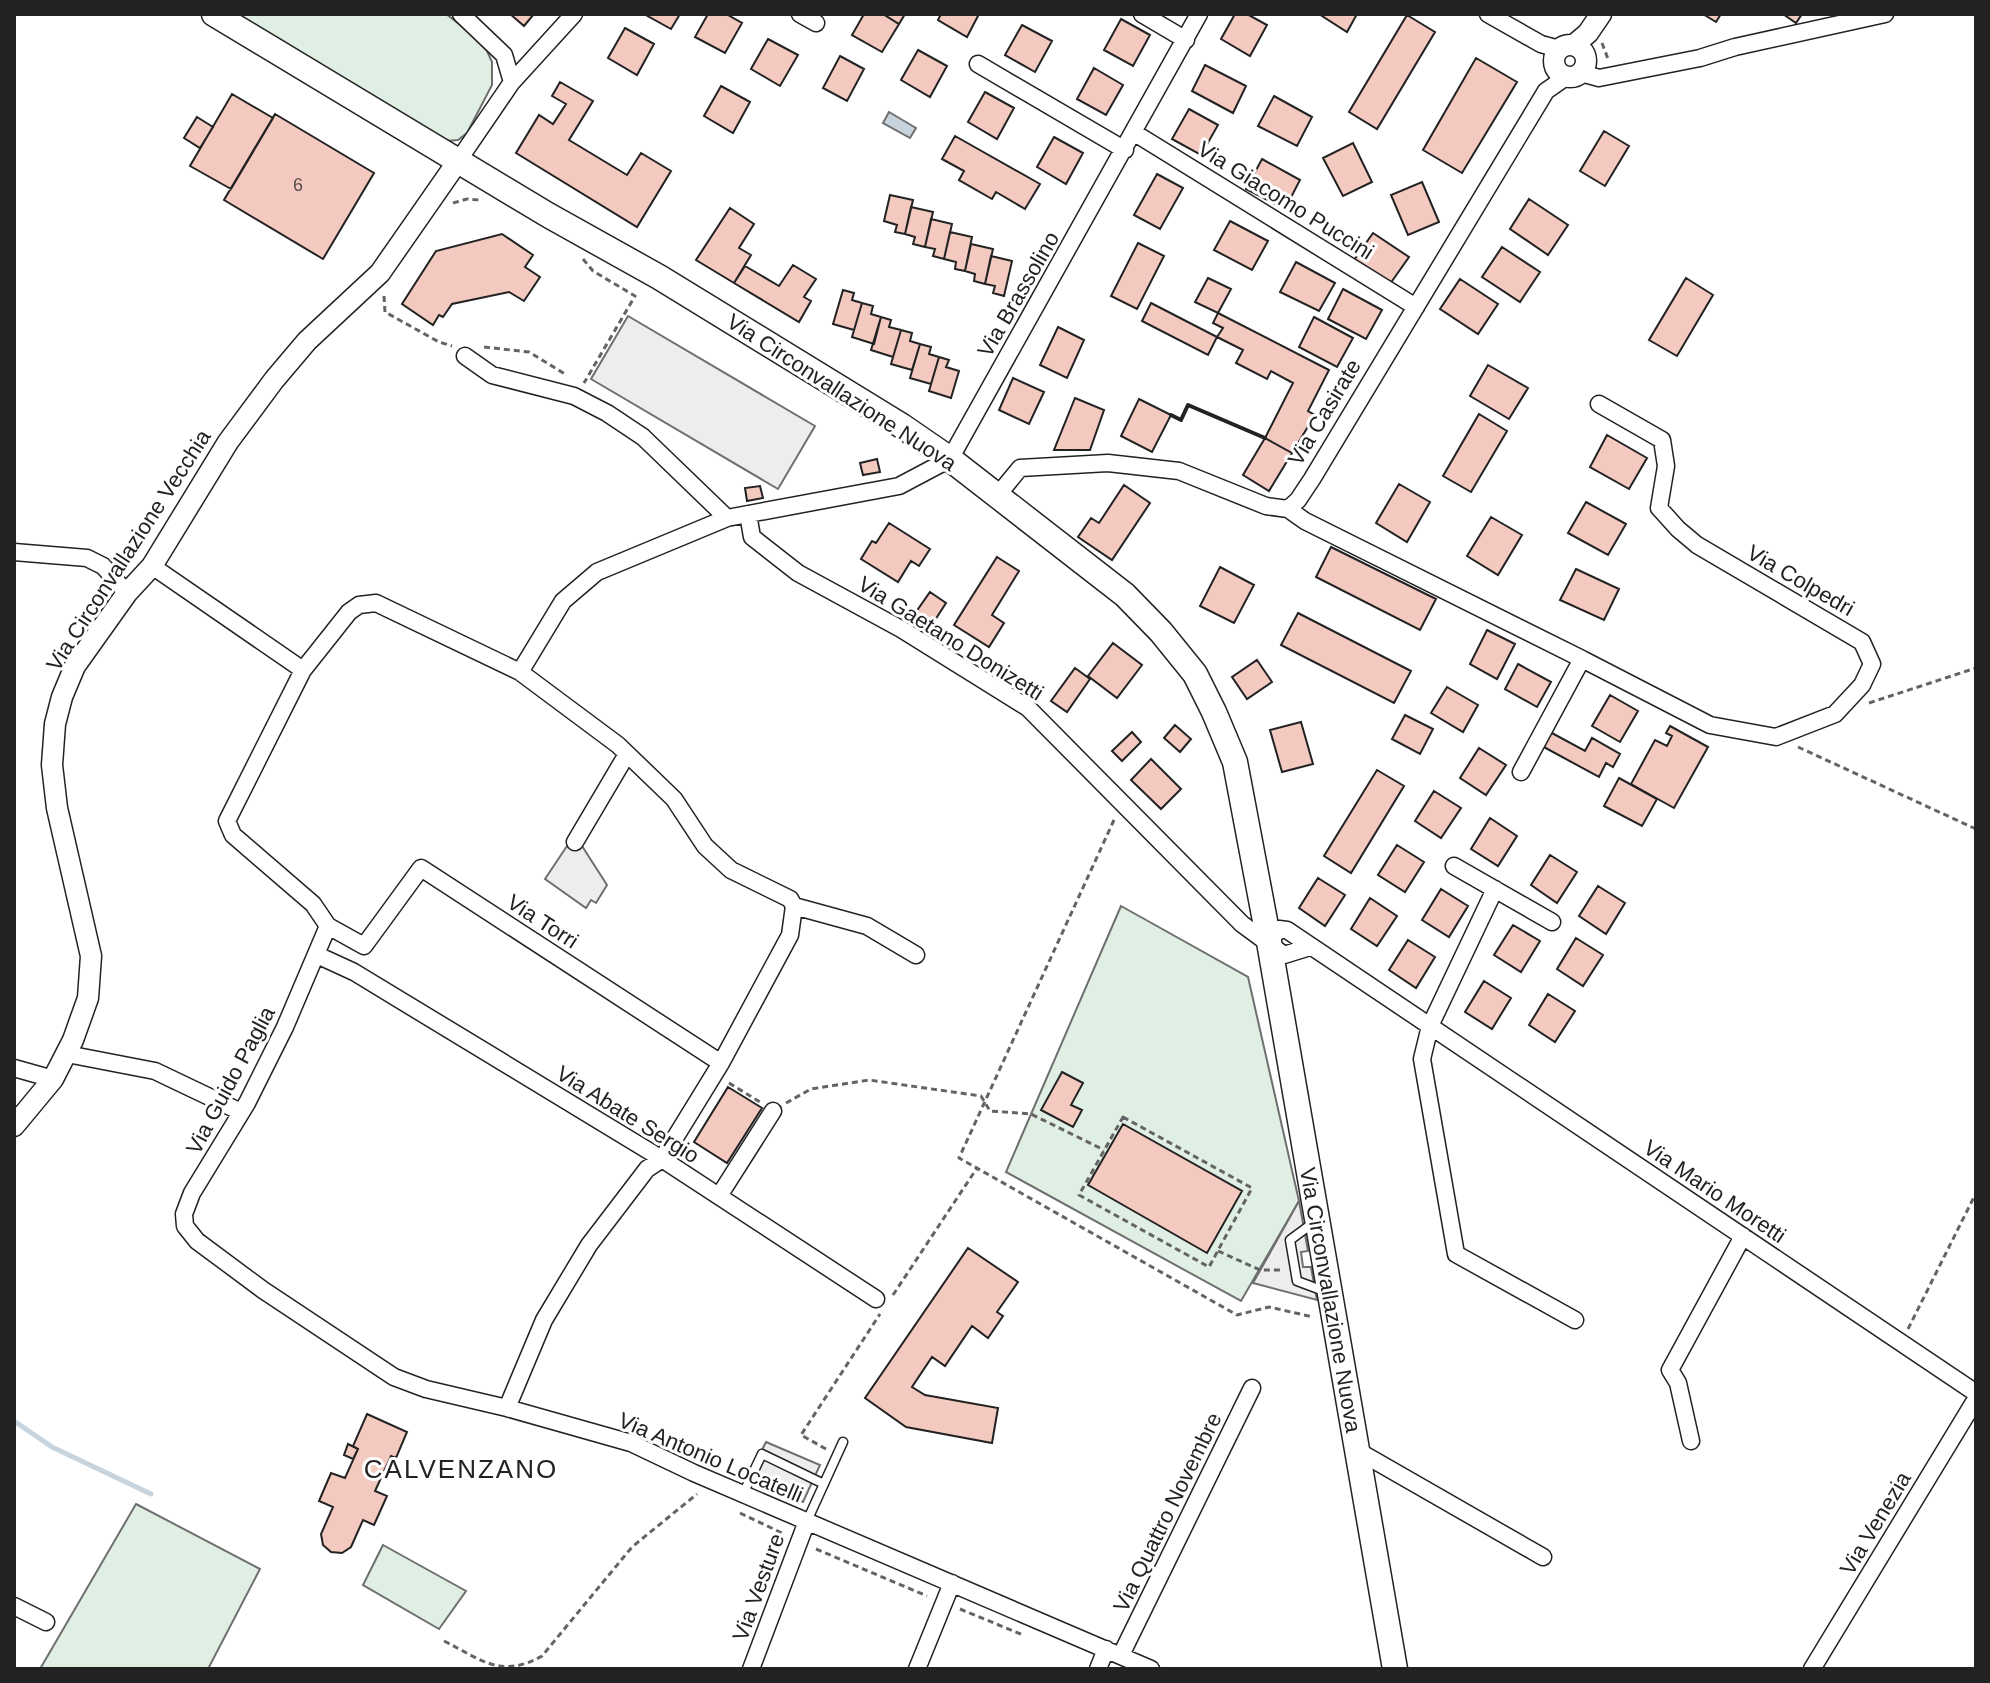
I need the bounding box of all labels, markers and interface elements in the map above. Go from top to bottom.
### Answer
street label: Via Giacomo Puccini [1193,136,1378,265]
house number: 6 [293,175,303,195]
street label: Via Brassolino [973,227,1064,361]
street label: Via Circonvallazione Nuova [722,309,962,476]
street label: Via Casirate [1283,355,1366,470]
street label: Via Circonvallazione Vecchia [41,425,216,675]
street label: Via Colpedri [1743,540,1859,621]
street label: Via Gaetano Donizetti [854,571,1048,706]
street label: Via Torri [502,889,583,954]
street label: Via Guido Paglia [181,1002,280,1158]
street label: Via Abate Sergio [552,1061,704,1168]
street label: Via Mario Moretti [1639,1135,1790,1248]
street label: Via Circonvallazione Nuova [1295,1166,1366,1435]
street label: Via Antonio Locatelli [615,1407,807,1508]
street label: Via Quattro Novembre [1108,1409,1227,1616]
district label: CALVENZANO [364,1454,558,1484]
street label: Via Venezia [1835,1467,1916,1579]
street label: Via Vesture [728,1530,789,1644]

